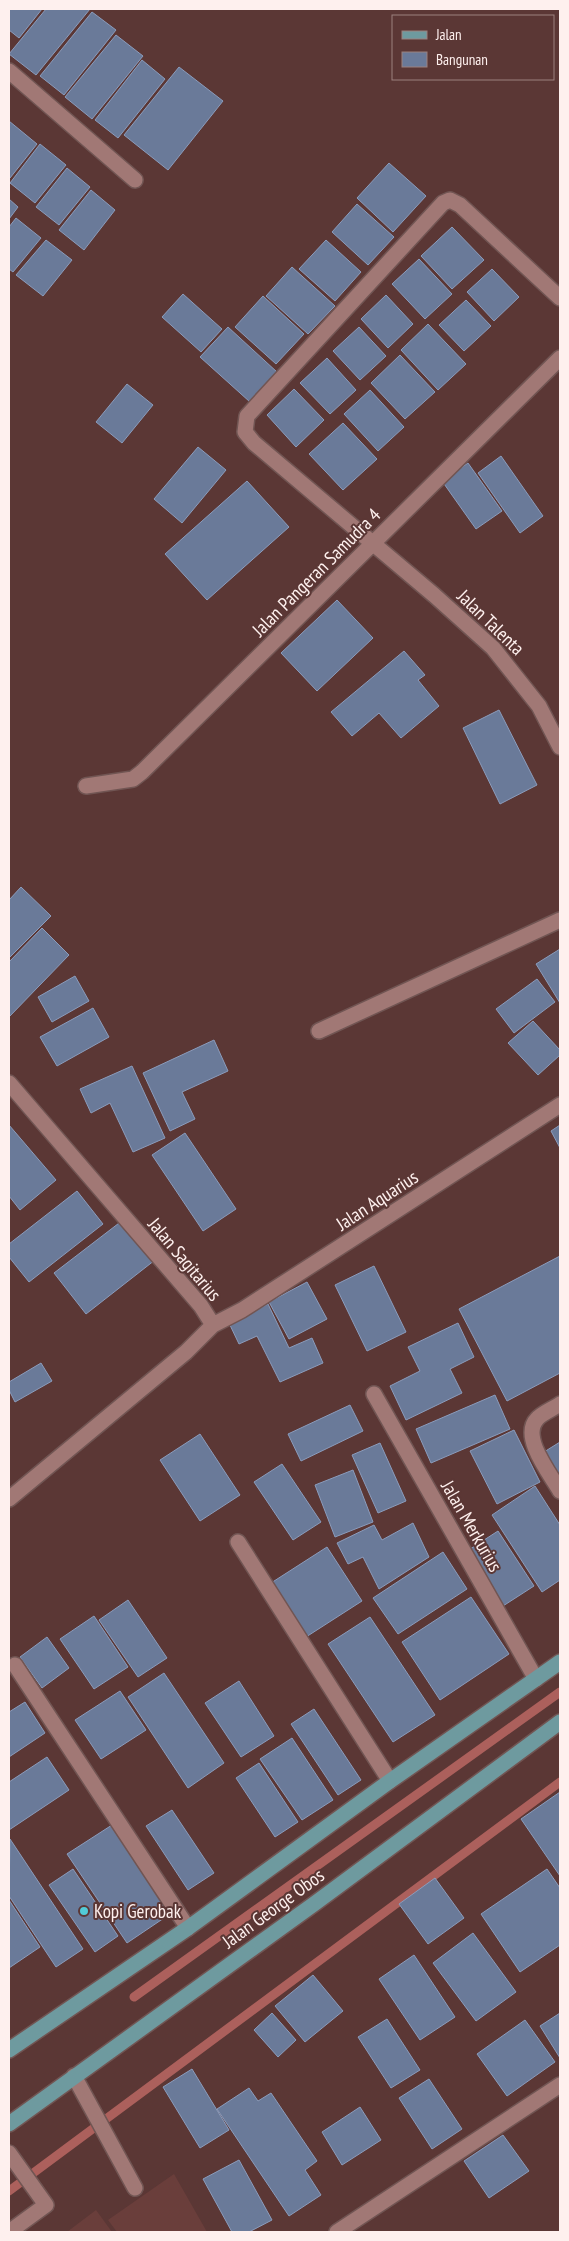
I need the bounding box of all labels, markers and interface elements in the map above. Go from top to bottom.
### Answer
legend [392,15,554,80]
text: Jalan [435,25,462,44]
text: Bangunan [436,50,488,69]
street label: Jalan Pangeran Samudra 4 [246,502,386,642]
street label: Jalan Talenta [452,583,530,660]
street label: Jalan Aquarius [331,1165,422,1236]
street label: Jalan Sagitarius [143,1212,227,1306]
street label: Jalan Merkurius [436,1475,508,1576]
street label: Jalan George Obos [216,1863,329,1954]
place label: Kopi Gerobak [94,1899,182,1923]
marker: Kopi Gerobak [78,1905,90,1917]

